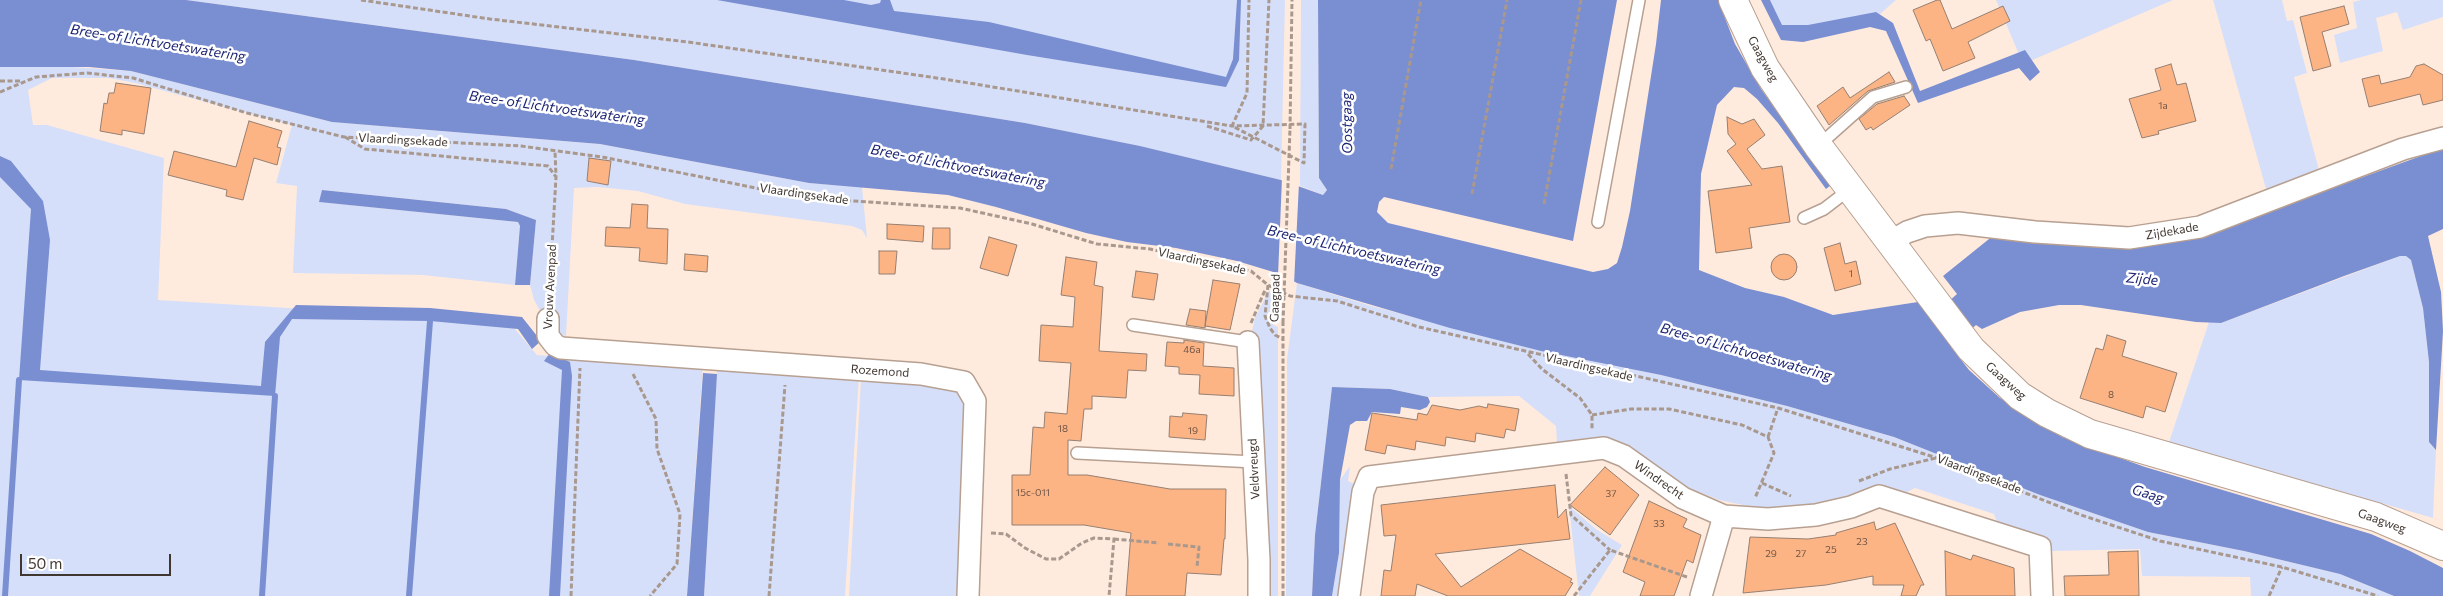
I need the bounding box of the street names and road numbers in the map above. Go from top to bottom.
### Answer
street label: Gaagweg [1745,34,1781,84]
street label: Vlaardingsekade [358,130,448,150]
street label: Vlaardingsekade [759,181,849,207]
street label: Zijdekade [2144,219,2200,243]
street label: Vrouw Avenpad [541,244,559,330]
street label: Vlaardingsekade [1157,245,1247,277]
street label: Gaagpad [1267,274,1283,322]
street label: Vlaardingsekade [1544,350,1634,384]
street label: Gaagweg [1983,359,2029,403]
street label: Rozemond [850,362,910,380]
street label: Veldvreugd [1245,438,1263,500]
street label: Vlaardingsekade [1935,451,2023,497]
street label: Windrecht [1631,458,1687,502]
street label: Gaagweg [2356,506,2408,536]

